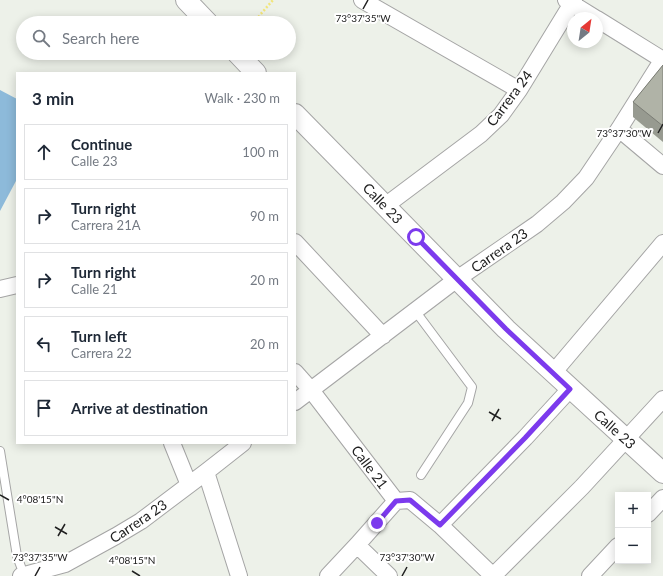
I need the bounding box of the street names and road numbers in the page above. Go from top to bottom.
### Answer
street label: Carrera 24 [483,67,535,129]
street label: Calle 23 [359,179,407,227]
street label: Carrera 23 [467,224,531,276]
street label: Calle 23 [591,406,639,452]
street label: Calle 21 [348,442,392,492]
street label: Carrera 23 [106,496,170,546]

